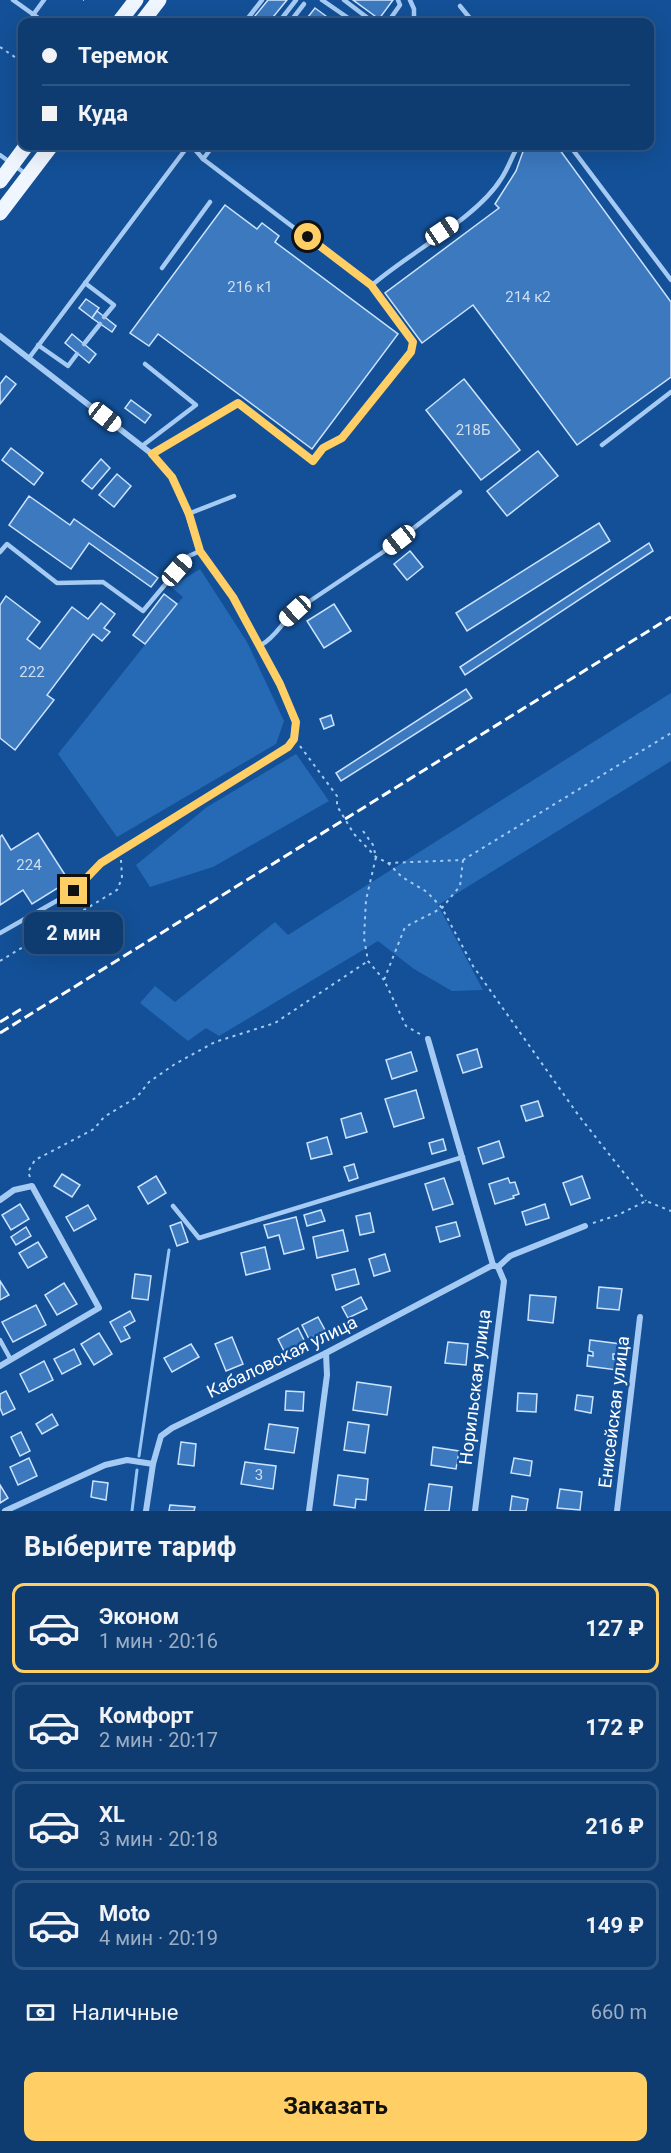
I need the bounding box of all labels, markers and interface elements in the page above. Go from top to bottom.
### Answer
text: Теремок [78,43,168,68]
text: Куда [78,101,128,126]
car [422,213,462,249]
route start [294,223,321,250]
house number: 216 к1 [227,278,273,296]
house number: 214 к2 [505,288,551,306]
car [85,399,125,435]
house number: 218Б [456,421,490,439]
car [379,522,419,558]
car [158,551,196,589]
car [276,592,314,630]
house number: 222 [19,663,45,681]
house number: 224 [16,856,42,874]
route end [60,877,87,904]
callout: 2 мин [25,912,124,954]
text: 2 мин [46,921,101,945]
street label: Норильская улица [455,1308,494,1466]
street label: Кабаловская улица [203,1311,360,1402]
street label: Енисейская улица [594,1335,633,1489]
house number: 3 [255,1466,263,1484]
text: Выберите тариф [24,1531,236,1563]
icon: car [27,1601,81,1655]
text: Эконом [99,1604,179,1629]
text: 127 ₽ [585,1616,644,1641]
text: 1 мин · 20:16 [99,1629,218,1653]
icon: car [27,1700,81,1754]
text: Комфорт [99,1703,194,1728]
text: 172 ₽ [585,1715,644,1740]
text: 2 мин · 20:17 [99,1728,218,1752]
icon: car [27,1799,81,1853]
text: XL [99,1802,125,1827]
text: 216 ₽ [585,1814,644,1839]
text: 3 мин · 20:18 [99,1827,218,1851]
icon: car [27,1898,81,1952]
text: Moto [99,1901,150,1926]
text: 149 ₽ [585,1913,644,1938]
text: 4 мин · 20:19 [99,1926,218,1950]
icon: cash [24,1996,57,2029]
text: Наличные [72,2000,178,2025]
text: 660 m [591,2000,647,2024]
button: Заказать [24,2072,647,2141]

